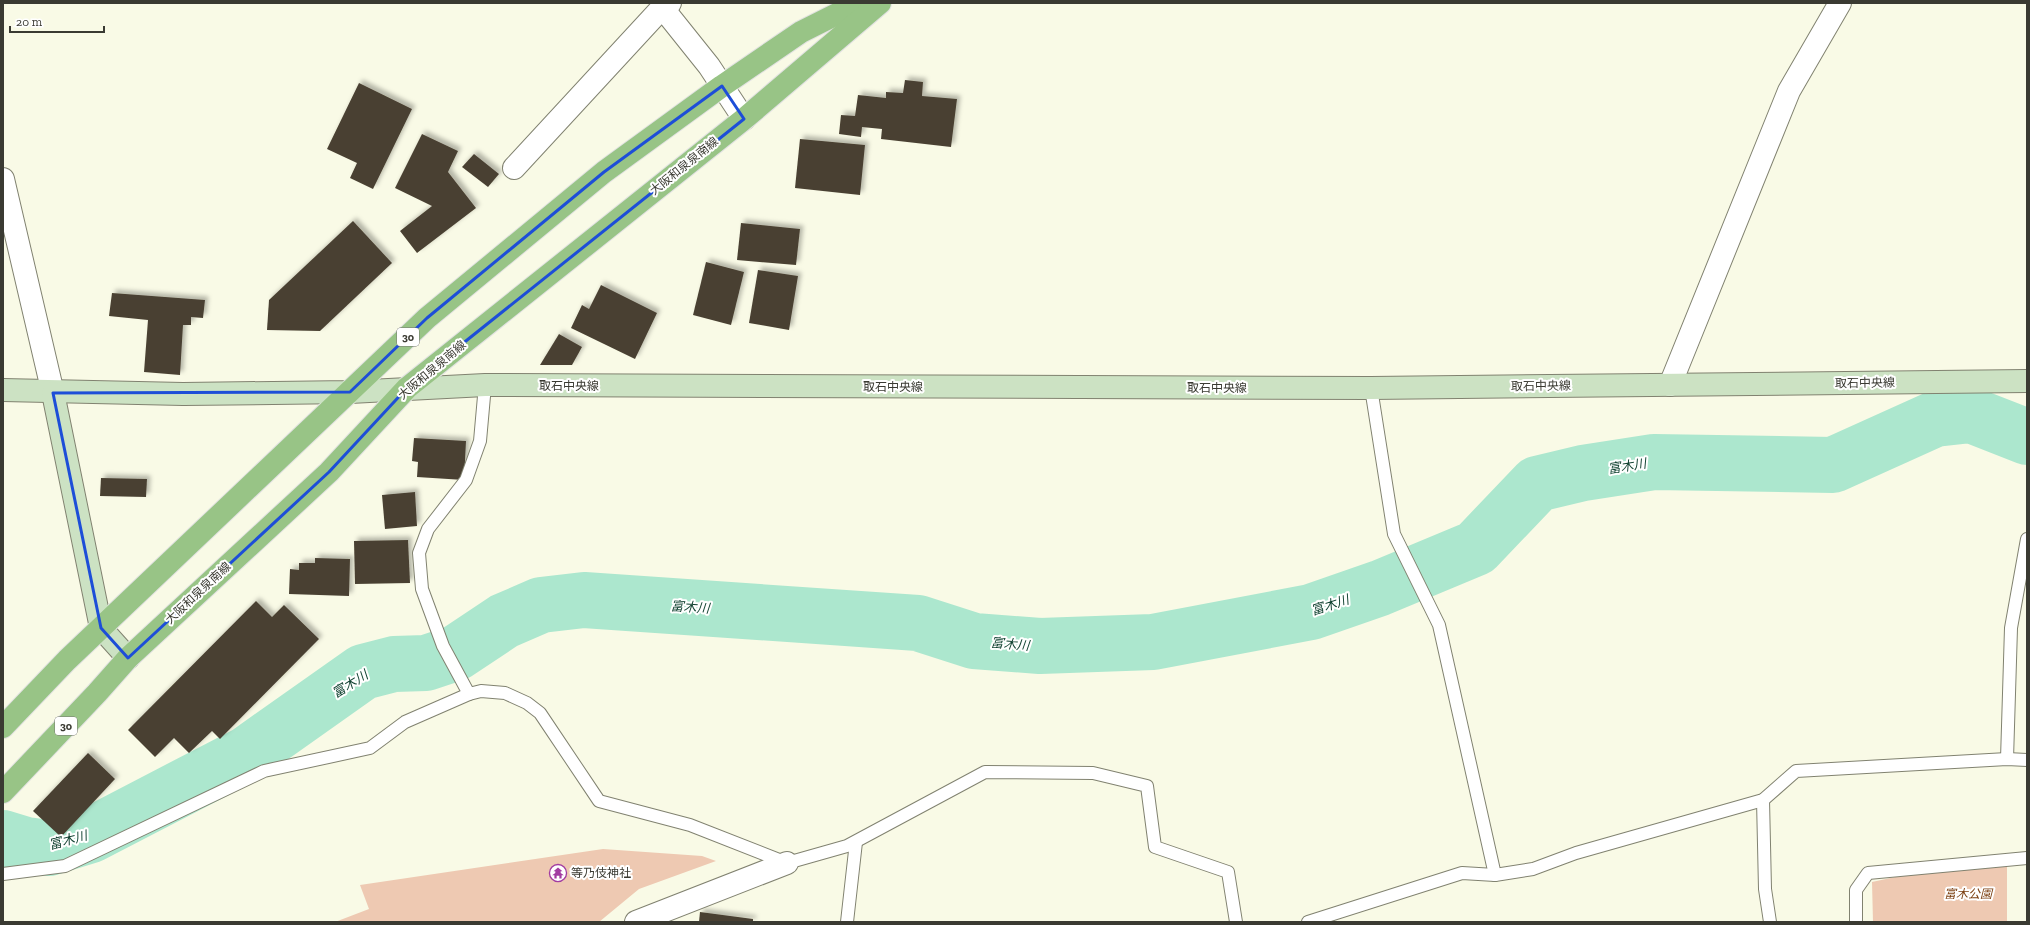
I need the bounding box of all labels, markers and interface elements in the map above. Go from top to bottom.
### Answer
scale bar [10,8,104,34]
text: 20 m [16,15,43,29]
street label: 大阪和泉泉南線 [647,134,721,198]
road number: 30 [397,328,419,346]
street label: 大阪和泉泉南線 [395,338,469,402]
street label: 取石中央線 [1835,375,1895,391]
street label: 取石中央線 [1511,378,1571,394]
street label: 取石中央線 [539,379,599,393]
street label: 取石中央線 [863,380,923,394]
street label: 取石中央線 [1187,381,1247,395]
water label: 富木川 [1607,455,1649,476]
street label: 大阪和泉泉南線 [163,559,233,627]
water label: 富木川 [1309,591,1353,618]
water label: 富木川 [670,598,712,616]
water label: 富木川 [990,635,1032,653]
water label: 富木川 [329,666,372,701]
road number: 30 [55,717,77,735]
water label: 富木川 [47,827,91,852]
temple icon: 等乃伎神社 [548,863,568,883]
place label: 等乃伎神社 [571,866,631,880]
park label: 富木公園 [1944,887,1994,901]

